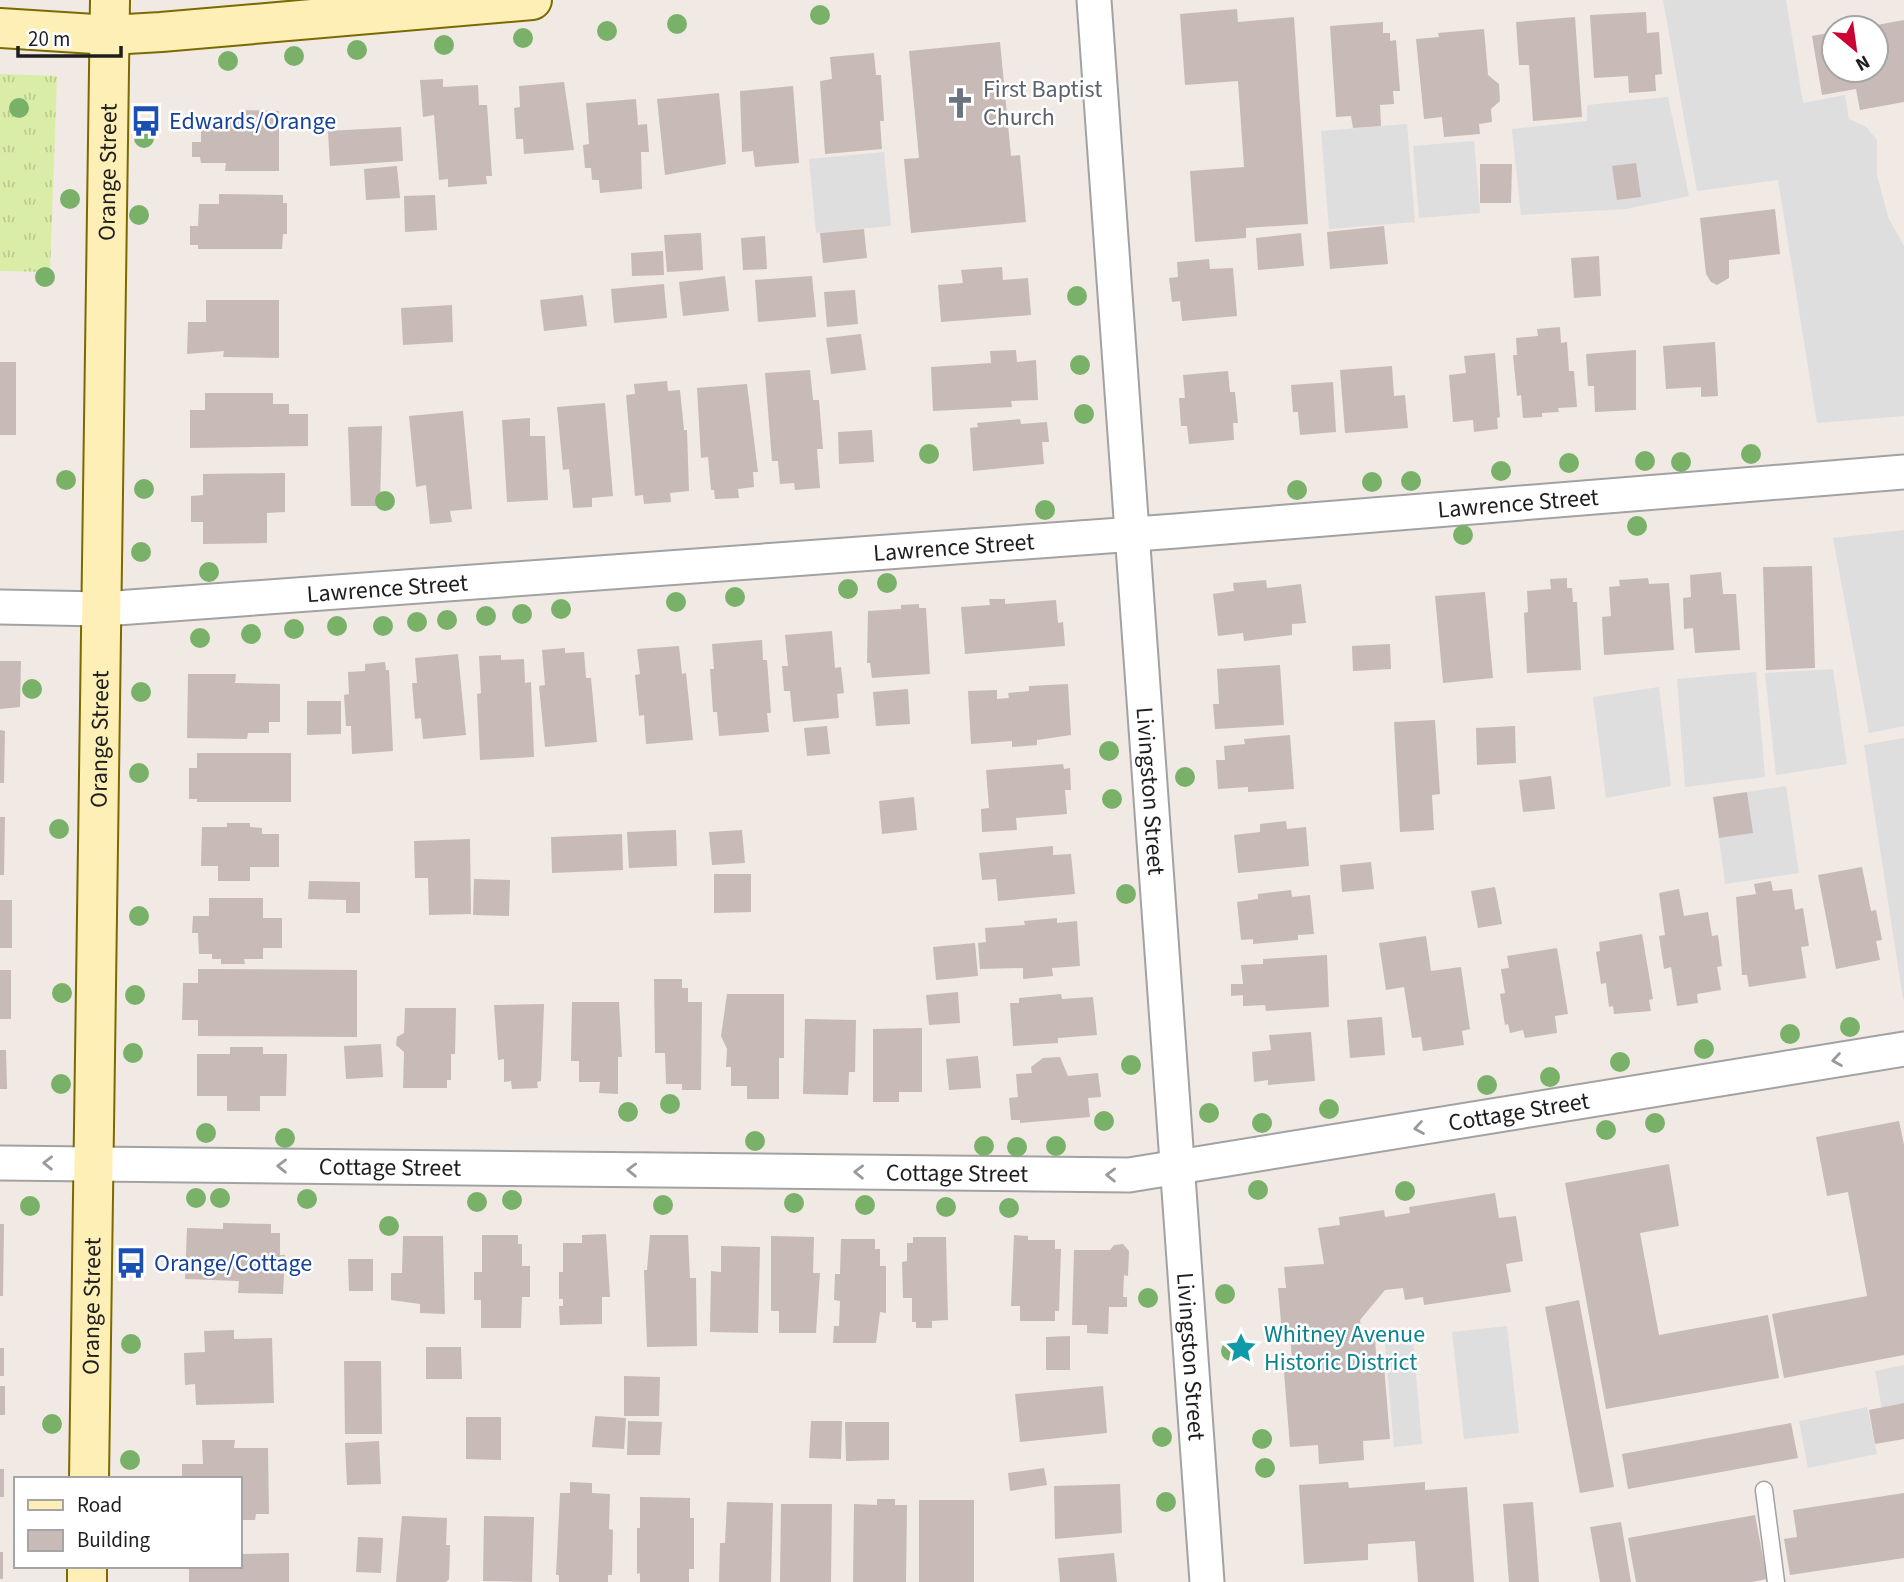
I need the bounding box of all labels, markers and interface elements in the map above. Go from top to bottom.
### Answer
scale bar [18,14,121,58]
north arrow [1820,14,1890,84]
text: 20 m [28,24,70,54]
text: N [1850,48,1875,77]
place label: First Baptist Church [983,72,1102,135]
church icon: First Baptist Church [943,86,977,120]
street label: Orange Street [90,103,127,241]
bus stop icon: Edwards/Orange [129,104,163,138]
place label: Edwards/Orange [169,104,336,139]
street label: Lawrence Street [1436,480,1600,528]
street label: Lawrence Street [872,524,1036,571]
street label: Lawrence Street [305,566,469,612]
street label: Orange Street [82,670,118,808]
street label: Livingston Street [1127,706,1173,876]
one-way arrow [1831,1052,1843,1067]
street label: Cottage Street [1446,1083,1592,1141]
one-way arrow [1413,1120,1425,1135]
street label: Cottage Street [319,1149,461,1186]
street label: Cottage Street [886,1155,1028,1192]
one-way arrow [42,1156,53,1171]
one-way arrow [276,1158,286,1174]
one-way arrow [626,1162,636,1178]
one-way arrow [853,1164,864,1180]
one-way arrow [1105,1167,1116,1183]
street label: Orange Street [73,1237,110,1375]
bus stop icon: Orange/Cottage [114,1246,148,1280]
place label: Orange/Cottage [154,1246,312,1281]
street label: Livingston Street [1167,1271,1214,1442]
place label: Whitney Avenue Historic District [1264,1317,1425,1380]
place icon: Whitney Avenue Historic District [1224,1331,1258,1365]
legend [14,1477,242,1568]
text: Road [77,1490,122,1520]
text: Building [77,1525,151,1555]

